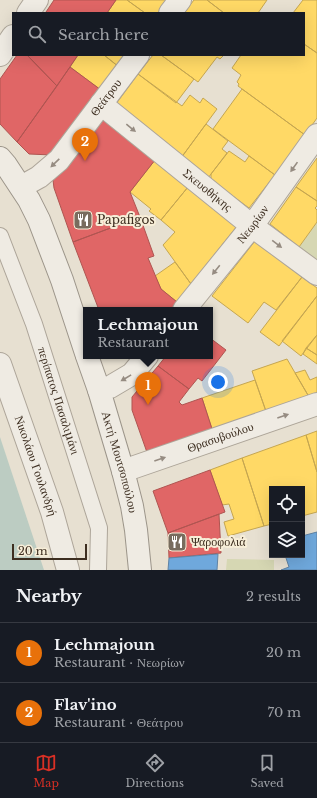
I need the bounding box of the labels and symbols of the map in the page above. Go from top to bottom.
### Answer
street label: Θεάτρου [87,76,124,119]
one-way arrow [126,124,137,133]
pin: 2 [72,128,98,161]
one-way arrow [50,158,60,168]
one-way arrow [290,161,298,172]
street label: Σκευοθήκης [180,165,236,214]
street label: Νεωρίων [233,201,272,246]
restaurant icon: Papafigos [72,209,94,231]
place label: Papafigos [97,212,155,227]
one-way arrow [271,240,282,248]
one-way arrow [212,265,220,276]
street label: περίπατος Πασαλιμάνι [35,345,83,457]
pin: 1 [135,372,161,405]
your location [208,372,228,392]
one-way arrow [120,374,132,381]
street label: Ακτή Μουτσοπούλου [99,409,141,514]
street label: Νικολάου Γουλανδρή [12,413,61,518]
one-way arrow [277,413,289,419]
street label: Θρασυβούλου [185,418,255,455]
one-way arrow [154,455,166,461]
restaurant icon: Ψαροφολιά [166,531,188,553]
place label: Ψαροφολιά [191,534,246,549]
scale bar [12,542,87,561]

